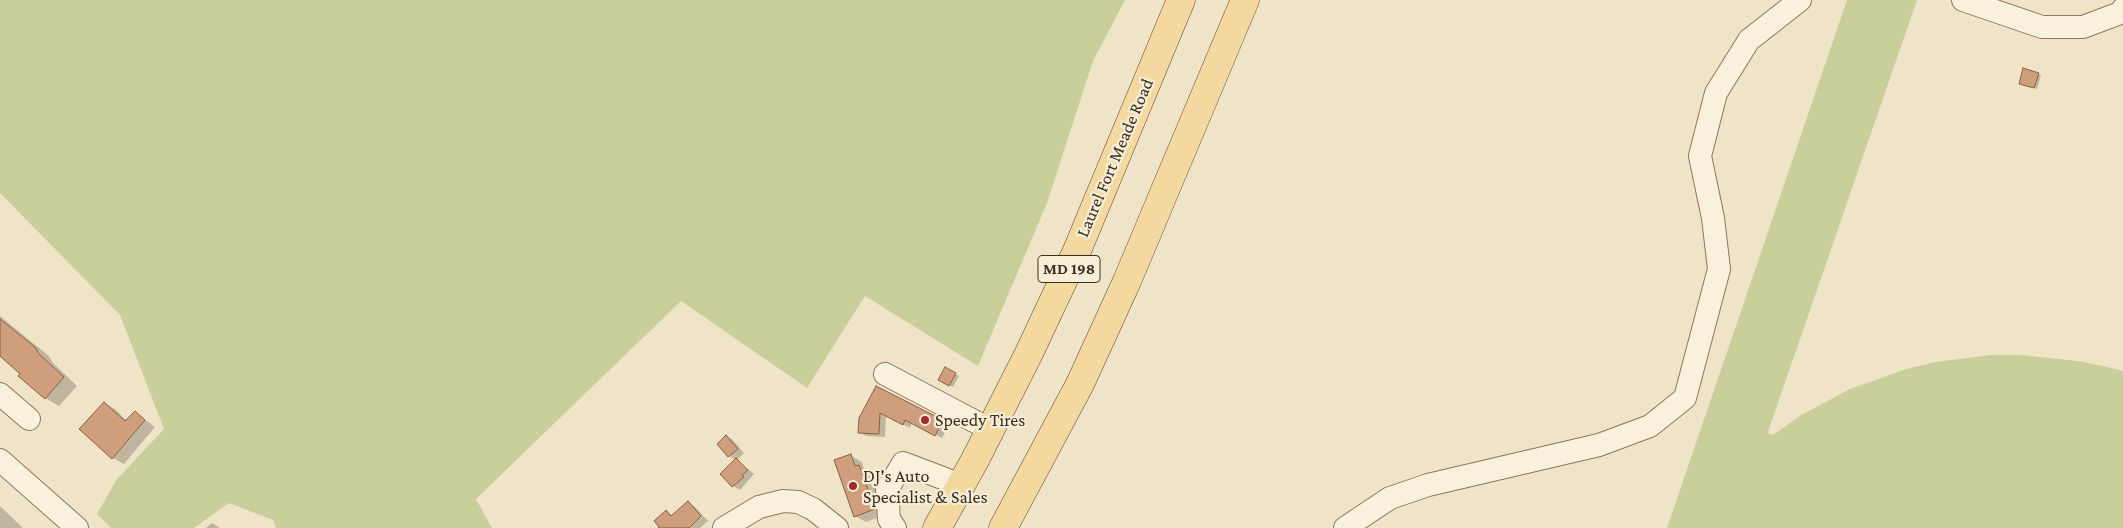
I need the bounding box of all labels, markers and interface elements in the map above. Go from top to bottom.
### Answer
street label: Laurel Fort Meade Road [1072,75,1158,241]
road number: MD 198 [1038,255,1100,282]
place label: Speedy Tires [935,409,1025,431]
marker: Speedy Tires [919,414,931,426]
place label: DJ's Auto Specialist & Sales [863,465,987,508]
marker: DJ's Auto Specialist & Sales [847,480,859,492]

